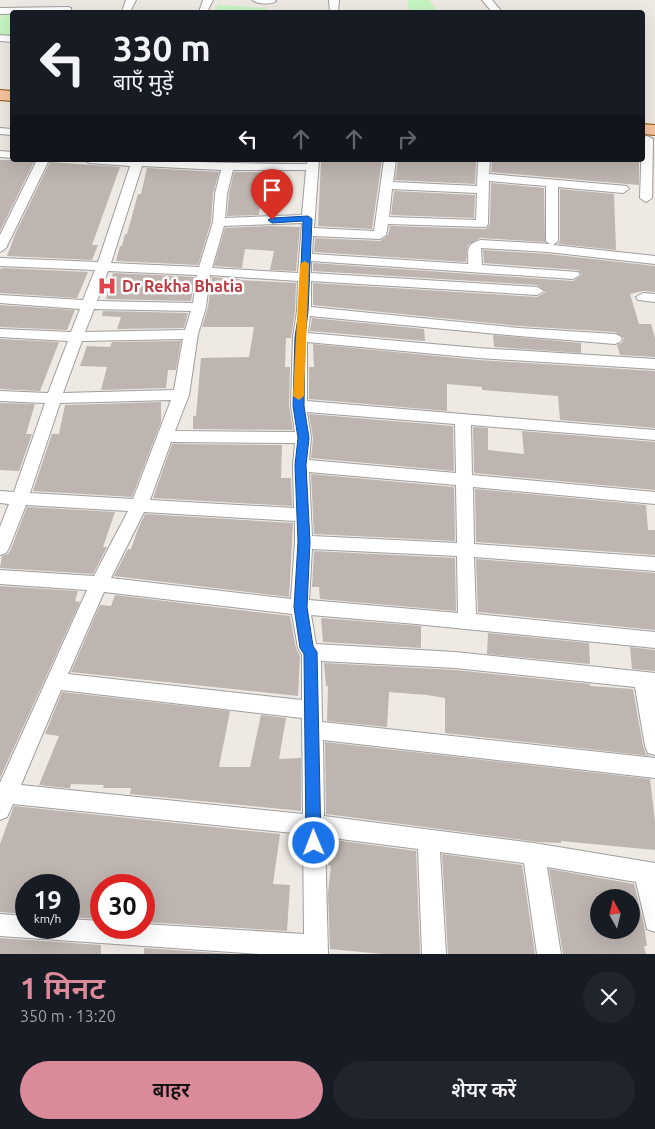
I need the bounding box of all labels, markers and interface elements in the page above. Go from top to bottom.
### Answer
text: 330 m [113,28,211,68]
icon: left [30,30,95,95]
text: बाएँ मुड़ें [113,69,173,94]
icon: left [234,125,262,153]
icon: ahead [287,125,315,153]
icon: ahead [340,125,368,153]
icon: right [393,125,421,153]
pin [251,169,293,220]
icon: arrive [258,176,286,204]
hospital icon: Dr Rekha Bhatia [96,275,118,297]
place label: Dr Rekha Bhatia [122,277,243,295]
position arrow [287,816,339,868]
speed limit sign: 30 [90,874,155,939]
text: 19 [33,886,62,914]
north arrow [590,889,640,939]
map controls [590,889,640,939]
text: km/h [34,912,61,925]
text: 1 मिनट [20,971,105,1005]
button: close [583,971,635,1023]
text: 350 m · 13:20 [20,1007,116,1025]
button: बाहर [20,1061,323,1119]
button: शेयर करें [333,1061,635,1119]

